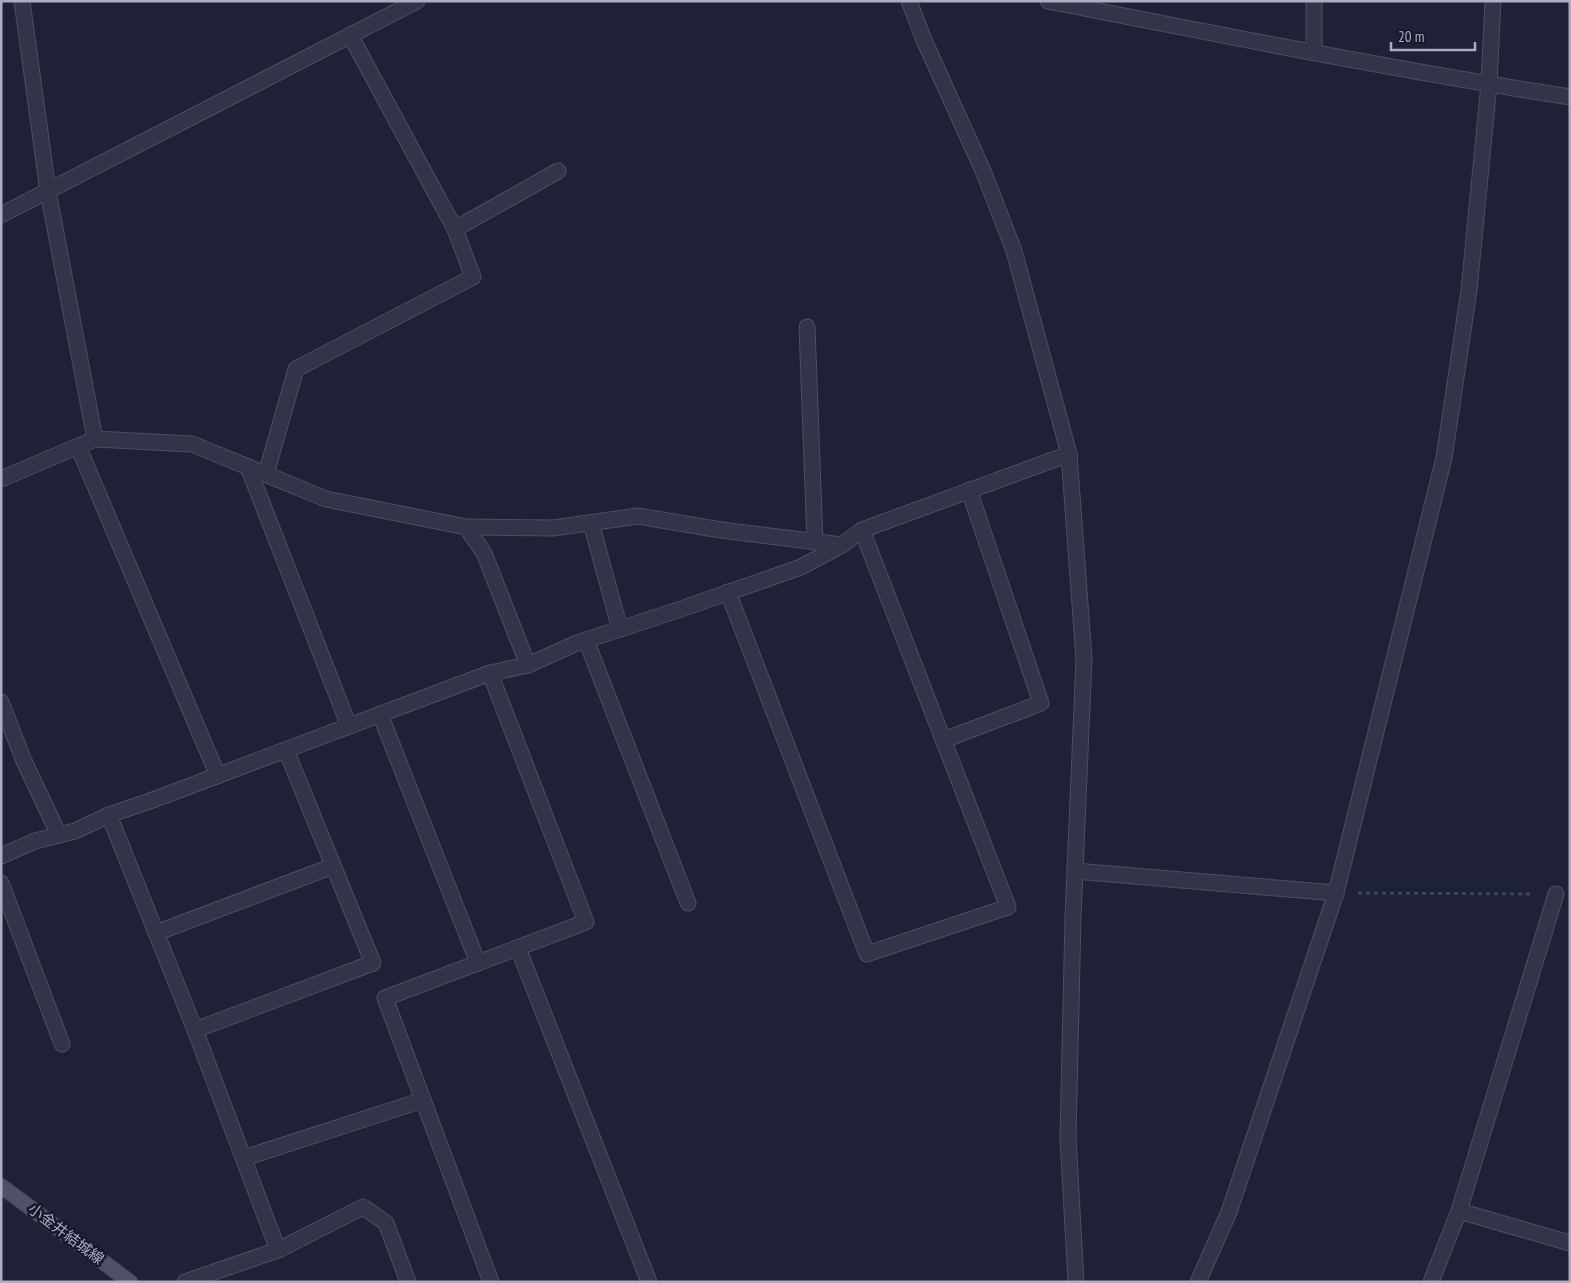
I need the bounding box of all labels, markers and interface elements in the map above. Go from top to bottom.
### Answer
scale bar [1391,20,1475,52]
text: 20 m [1398,27,1424,46]
street label: 小金井結城線 [25,1199,108,1268]

